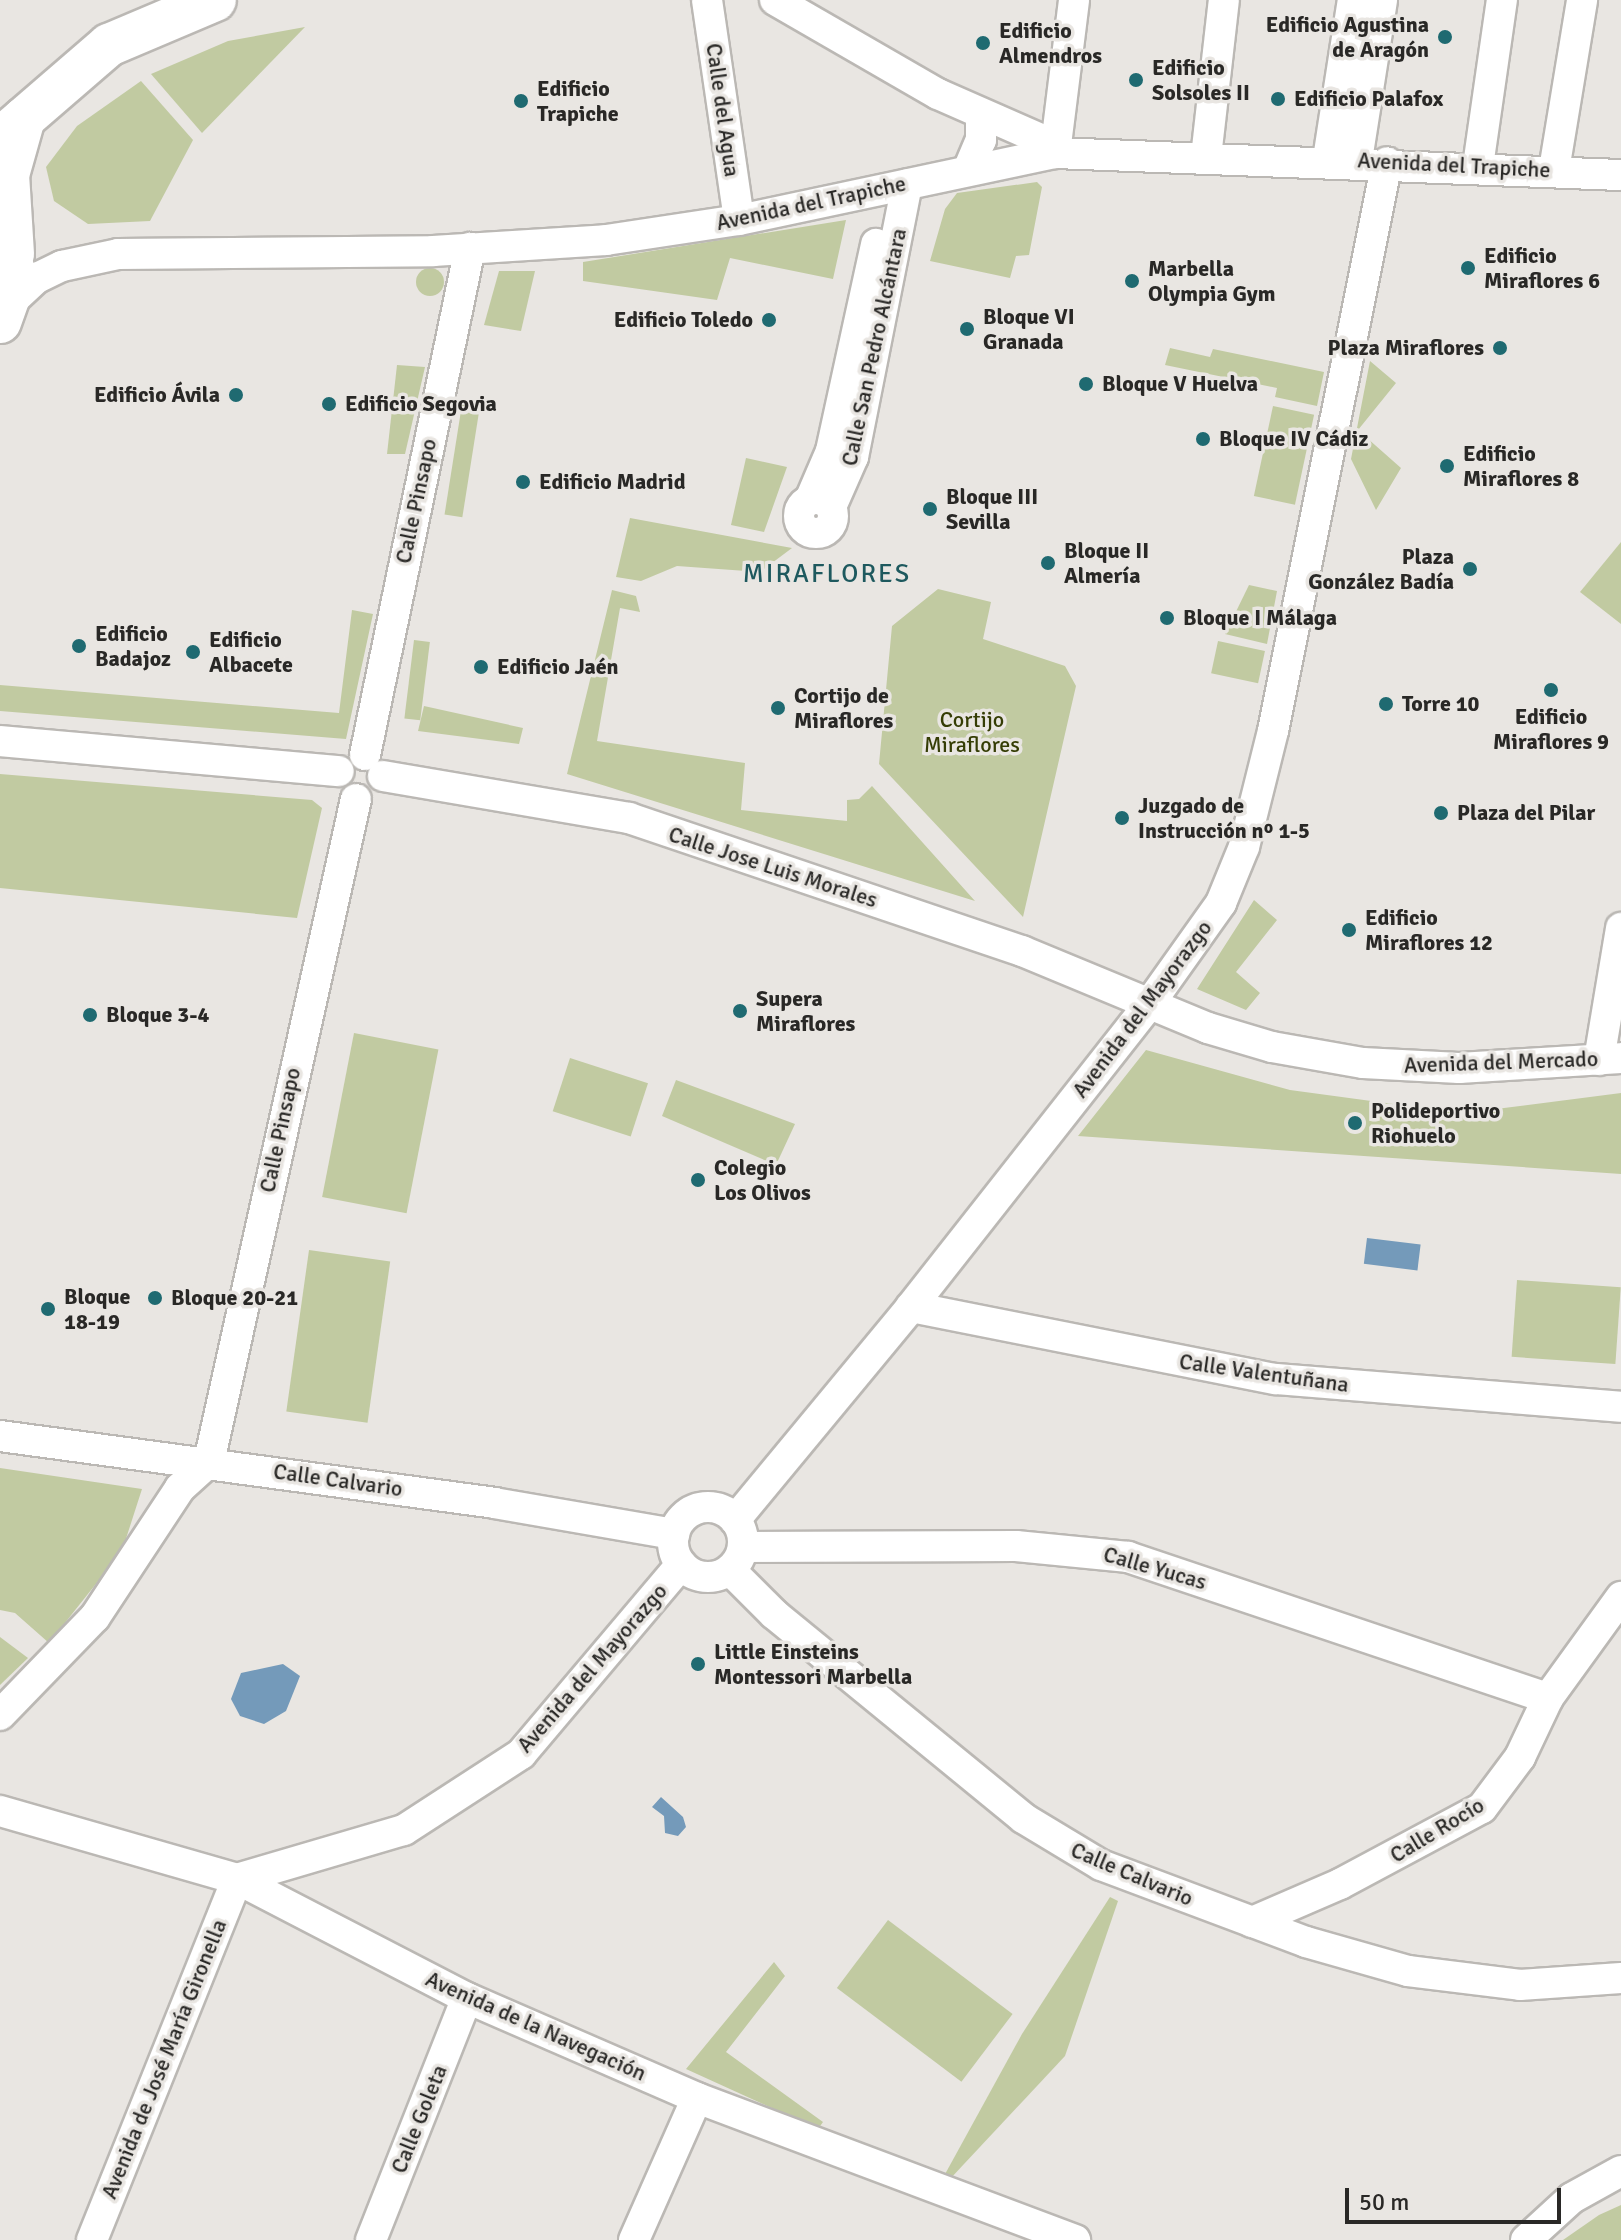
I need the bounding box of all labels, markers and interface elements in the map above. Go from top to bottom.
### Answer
place label: Edificio Agustina de Aragón [1266,11,1429,62]
place label: Edificio Almendros [999,17,1102,68]
marker: Edificio Agustina de Aragón [1436,28,1454,46]
marker: Edificio Almendros [974,34,992,52]
street label: Calle del Agua [701,41,745,179]
place label: Edificio Solsoles II [1152,54,1250,106]
marker: Edificio Solsoles II [1127,71,1145,89]
place label: Edificio Trapiche [537,75,619,126]
place label: Edificio Palafox [1294,86,1443,112]
marker: Edificio Palafox [1269,90,1287,108]
marker: Edificio Trapiche [512,92,530,110]
street label: Avenida del Trapiche [1357,147,1551,183]
street label: Avenida del Trapiche [714,170,908,236]
street label: Calle San Pedro Alcántara [836,226,912,468]
place label: Edificio Miraflores 6 [1484,242,1600,294]
place label: Marbella Olympia Gym [1148,255,1275,306]
marker: Edificio Miraflores 6 [1459,259,1477,277]
marker: Marbella Olympia Gym [1123,272,1141,290]
place label: Bloque VI Granada [983,303,1075,354]
place label: Edificio Toledo [614,307,753,333]
marker: Edificio Toledo [760,311,778,329]
marker: Bloque VI Granada [958,320,976,338]
place label: Plaza Miraflores [1327,335,1484,361]
marker: Plaza Miraflores [1491,339,1509,357]
place label: Bloque V Huelva [1102,371,1258,397]
marker: Bloque V Huelva [1077,375,1095,393]
place label: Edificio Ávila [94,382,220,408]
marker: Edificio Ávila [227,386,245,404]
place label: Edificio Segovia [345,391,497,417]
marker: Edificio Segovia [320,395,338,413]
place label: Bloque IV Cádiz [1219,426,1368,452]
marker: Bloque IV Cádiz [1194,430,1212,448]
street label: Calle Pinsapo [390,436,442,566]
place label: Edificio Miraflores 8 [1463,440,1579,492]
marker: Edificio Miraflores 8 [1438,457,1456,475]
place label: Edificio Madrid [539,469,685,495]
marker: Edificio Madrid [514,473,532,491]
place label: Bloque III Sevilla [946,483,1038,534]
marker: Bloque III Sevilla [921,500,939,518]
place label: Bloque II Almería [1064,537,1149,588]
place label: Plaza González Badía [1308,543,1454,594]
marker: Bloque II Almería [1039,554,1057,572]
district label: MIRAFLORES [743,559,911,591]
marker: Plaza González Badía [1461,560,1479,578]
place label: Bloque I Málaga [1183,605,1337,631]
marker: Bloque I Málaga [1158,609,1176,627]
place label: Edificio Badajoz [95,620,171,672]
place label: Edificio Albacete [209,626,293,678]
marker: Edificio Badajoz [70,637,88,655]
marker: Edificio Albacete [184,643,202,661]
place label: Edificio Jaén [497,654,619,680]
marker: Edificio Jaén [472,658,490,676]
marker: Edificio Miraflores 9 [1542,681,1560,699]
place label: Cortijo de Miraflores [794,682,893,734]
place label: Torre 10 [1402,691,1479,717]
marker: Torre 10 [1377,695,1395,713]
marker: Cortijo de Miraflores [769,699,787,717]
place label: Edificio Miraflores 9 [1493,703,1609,754]
park label: Cortijo Miraflores [924,706,1020,758]
place label: Juzgado de Instrucción nº 1-5 [1138,792,1310,844]
place label: Plaza del Pilar [1457,800,1595,826]
marker: Plaza del Pilar [1432,804,1450,822]
marker: Juzgado de Instrucción nº 1-5 [1113,809,1131,827]
street label: Calle Jose Luis Morales [665,821,881,913]
place label: Edificio Miraflores 12 [1365,904,1493,956]
street label: Avenida del Mayorazgo [1067,915,1217,1103]
marker: Edificio Miraflores 12 [1340,921,1358,939]
place label: Supera Miraflores [756,985,855,1036]
place label: Bloque 3-4 [106,1002,209,1028]
marker: Supera Miraflores [731,1002,749,1020]
marker: Bloque 3-4 [81,1006,99,1024]
street label: Avenida del Mercado [1403,1045,1599,1079]
street label: Calle Pinsapo [254,1065,306,1195]
place label: Polideportivo Riohuelo [1371,1097,1500,1148]
marker: Polideportivo Riohuelo [1346,1114,1364,1132]
place label: Colegio Los Olivos [714,1154,811,1206]
marker: Colegio Los Olivos [689,1171,707,1189]
place label: Bloque 18-19 [64,1283,130,1334]
place label: Bloque 20-21 [171,1285,298,1311]
marker: Bloque 20-21 [146,1289,164,1307]
marker: Bloque 18-19 [39,1300,57,1318]
street label: Calle Valentuñana [1178,1348,1350,1398]
street label: Calle Calvario [272,1458,404,1502]
street label: Calle Yucas [1100,1541,1210,1595]
street label: Avenida del Mayorazgo [511,1578,673,1758]
place label: Little Einsteins Montessori Marbella [714,1638,912,1690]
marker: Little Einsteins Montessori Marbella [689,1655,707,1673]
street label: Calle Rocío [1385,1792,1489,1868]
street label: Calle Calvario [1067,1836,1197,1912]
street label: Avenida de José María Gironella [96,1915,232,2203]
street label: Avenida de la Navegación [422,1965,650,2087]
street label: Calle Goleta [385,2061,453,2177]
scale bar [1349,2172,1565,2222]
text: 50 m [1359,2187,1409,2217]

